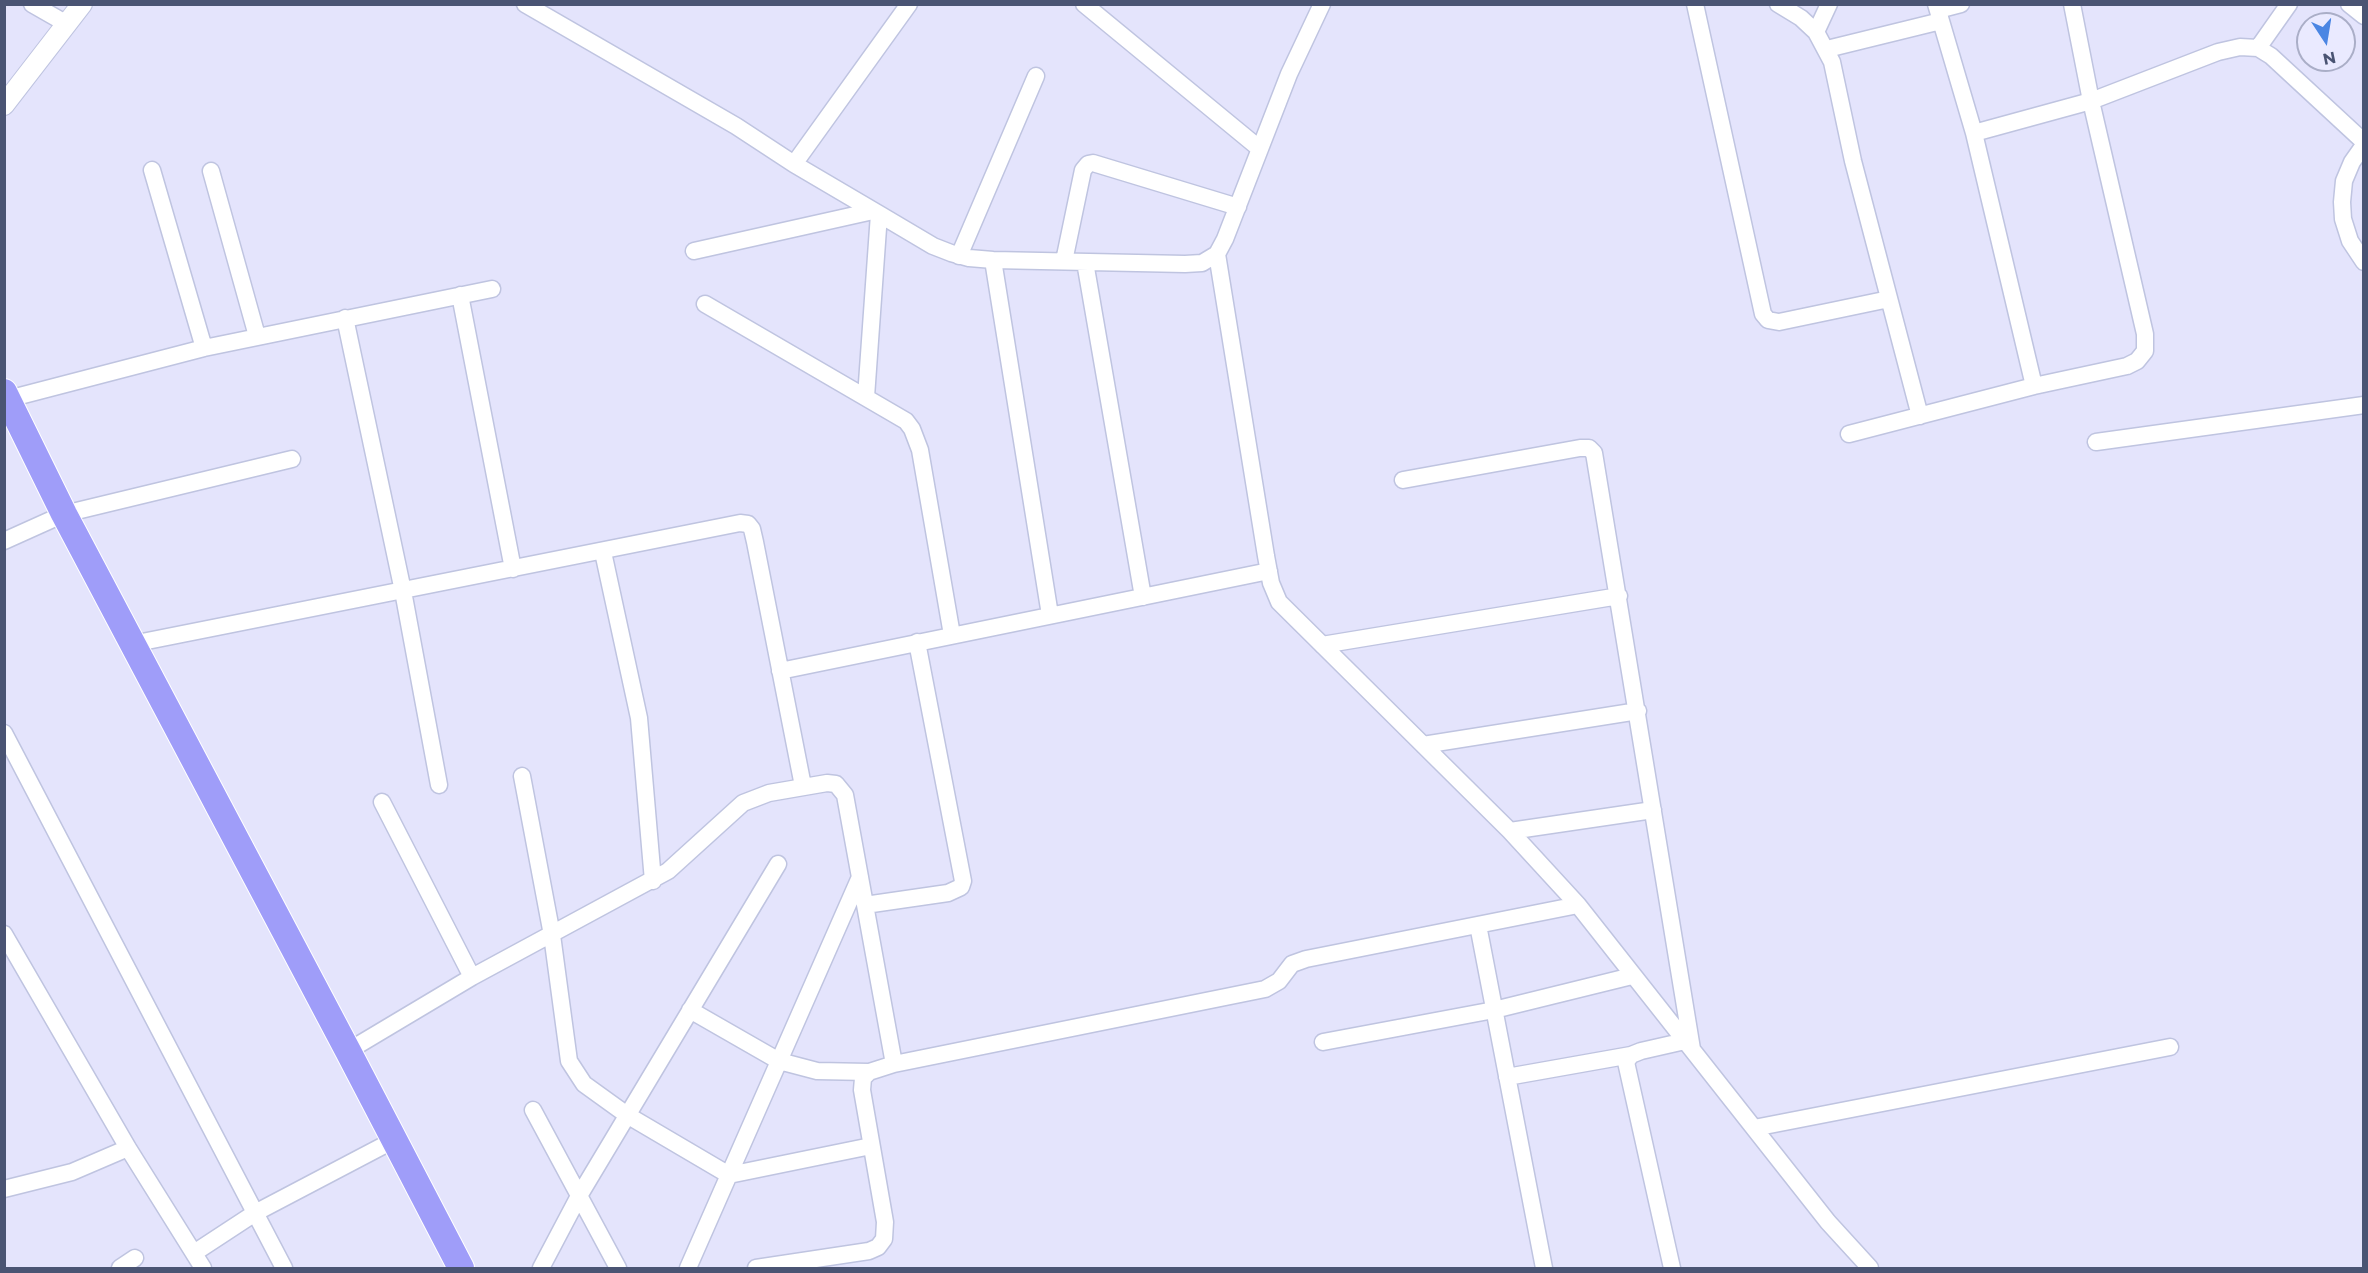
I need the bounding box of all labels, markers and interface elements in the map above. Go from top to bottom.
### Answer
north arrow [2296,12,2356,72]
text: N [2321,48,2338,69]

